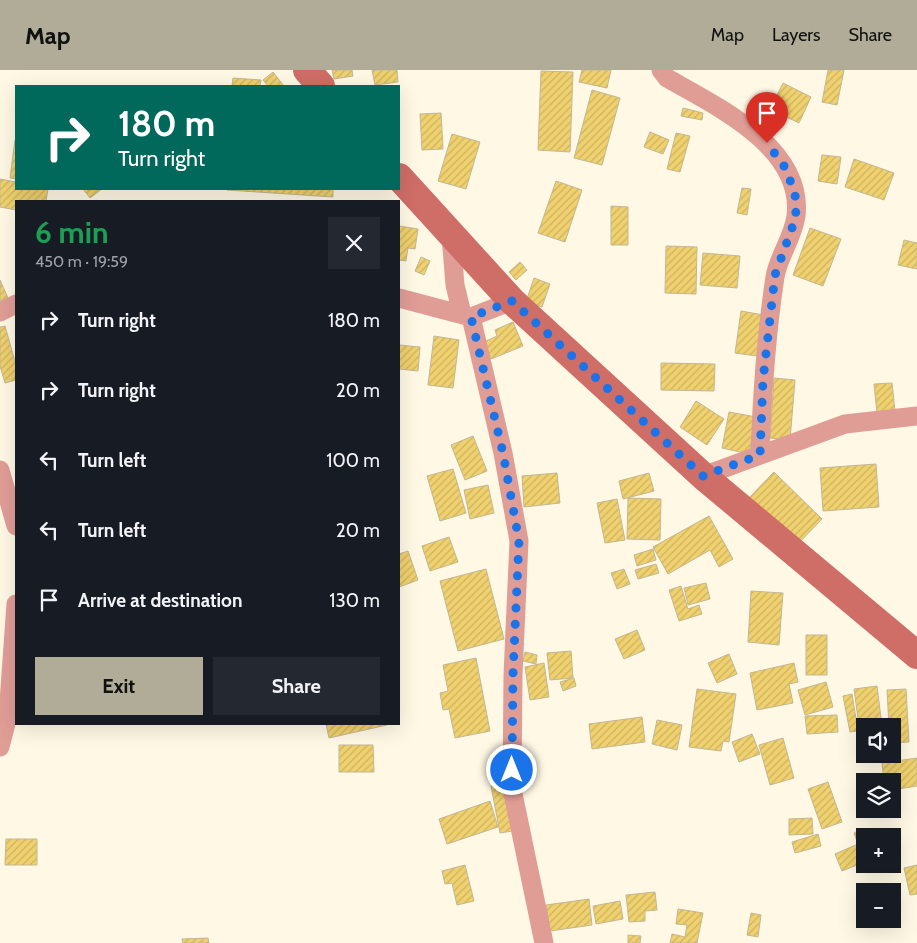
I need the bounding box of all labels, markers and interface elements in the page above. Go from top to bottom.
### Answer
text: Map [25,21,71,50]
text: Map [711,24,744,46]
text: Layers [772,24,821,46]
text: Share [849,24,892,46]
pin [746,92,788,143]
icon: arrive [753,99,781,127]
text: 180 m [118,102,215,145]
icon: right [35,105,100,170]
text: Turn right [118,145,205,172]
text: 6 min [35,214,108,251]
button: close [328,217,380,269]
text: 450 m · 19:59 [35,252,128,271]
icon: right [35,306,63,334]
text: Turn right [78,309,156,332]
text: 180 m [328,309,380,332]
icon: right [35,376,63,404]
text: Turn right [78,379,156,402]
text: 20 m [336,379,380,402]
icon: left [35,446,63,474]
text: Turn left [78,449,146,472]
text: 100 m [326,449,380,472]
icon: left [35,516,63,544]
text: Turn left [78,519,146,542]
text: 20 m [336,519,380,542]
icon: arrive [35,586,63,614]
text: Arrive at destination [78,589,242,612]
text: 130 m [329,589,380,612]
button: Exit [35,657,203,715]
button: Share [213,657,380,715]
map controls [856,718,901,928]
button: sound [856,718,901,763]
position arrow [485,743,537,795]
button: layers [856,773,901,818]
button: + [856,828,901,873]
button: − [856,883,901,928]

